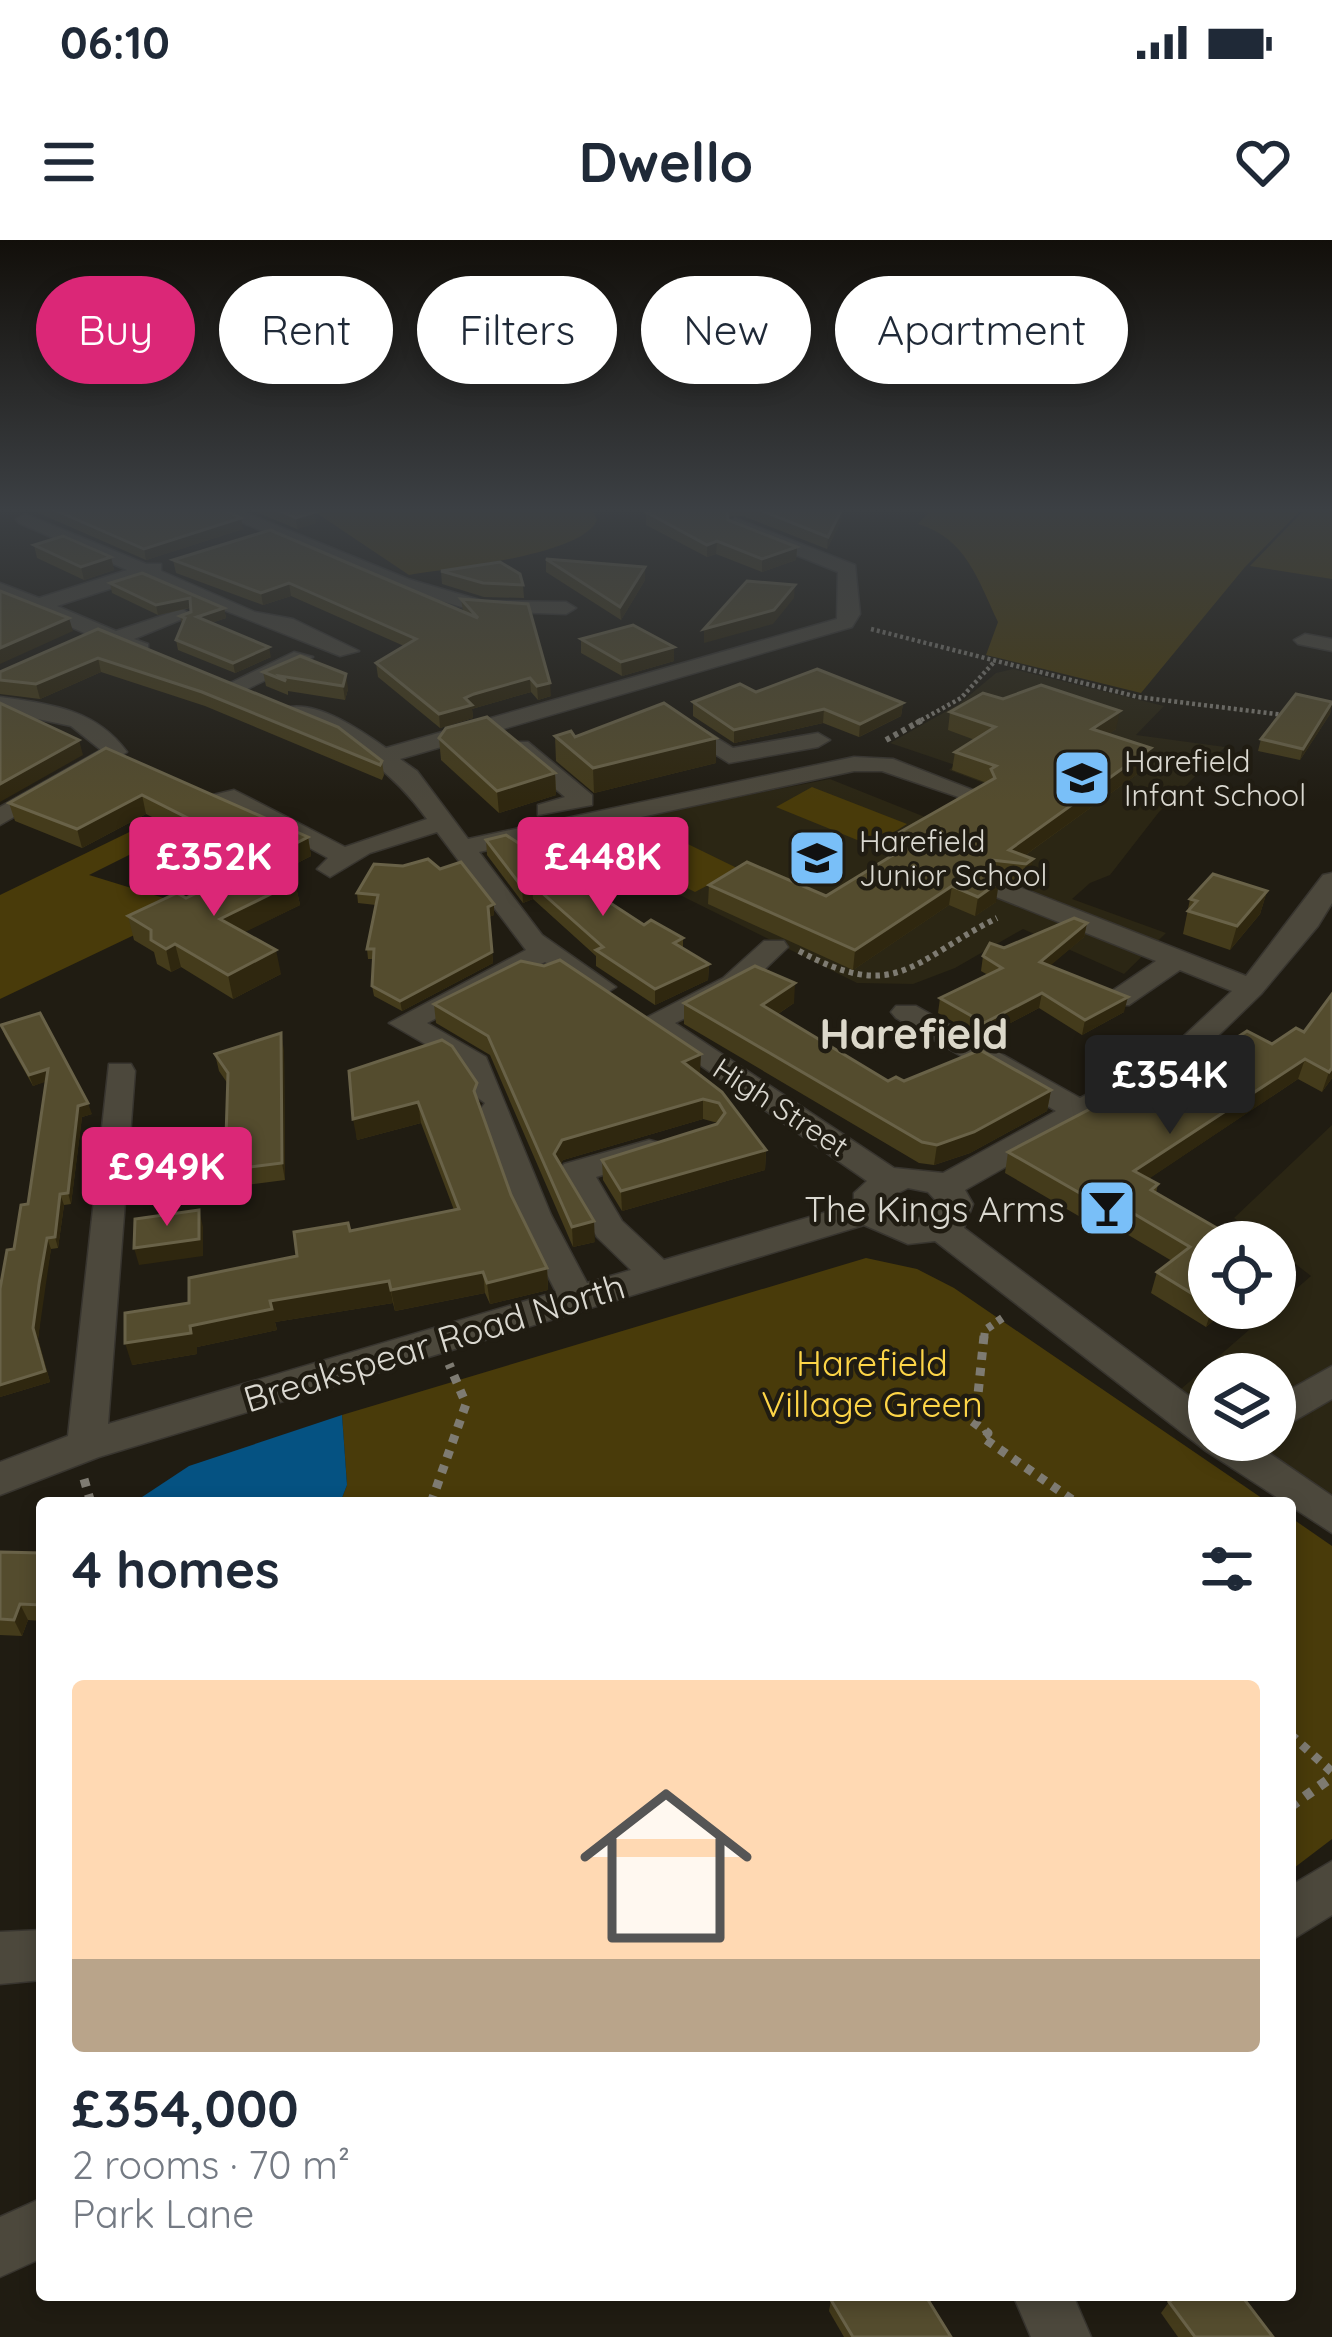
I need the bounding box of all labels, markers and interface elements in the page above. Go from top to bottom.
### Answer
text: 06:10 [60,14,170,70]
text: Dwello [579,128,753,196]
icon: menu [36,129,102,195]
icon: heart [1230,129,1296,195]
chip: Buy [36,276,195,384]
chip: Rent [219,276,393,384]
chip: Filters [417,276,617,384]
chip: New [641,276,811,384]
chip: Apartment [835,276,1128,384]
place label: Harefield Infant School [1124,742,1306,814]
school or university icon: Harefield Infant School [1051,747,1113,809]
pin: £352K [130,817,298,919]
pin: £448K [519,817,687,919]
place label: Harefield Junior School [859,822,1047,894]
school or university icon: Harefield Junior School [786,827,848,889]
text: £352K [156,831,272,880]
text: £448K [544,831,662,880]
district label: Harefield [819,1007,1009,1060]
pin: £354K [1086,1035,1254,1137]
street label: High Street [706,1049,856,1165]
text: £354K [1112,1049,1228,1098]
pin: £949K [83,1127,251,1229]
text: £949K [109,1141,225,1190]
bar icon: The Kings Arms [1076,1177,1138,1239]
place label: The Kings Arms [804,1186,1065,1231]
map controls [1188,1221,1296,1461]
button: locate [1188,1221,1296,1329]
street label: Breakspear Road North [238,1263,630,1421]
park label: Harefield Village Green [761,1340,983,1426]
button: layers [1188,1353,1296,1461]
icon: filters [1194,1536,1260,1602]
text: 4 homes [72,1537,280,1601]
icon: home [558,1758,774,1974]
text: £354,000 [72,2076,299,2140]
text: 2 rooms · 70 m² [72,2140,350,2189]
text: Park Lane [72,2189,254,2238]

